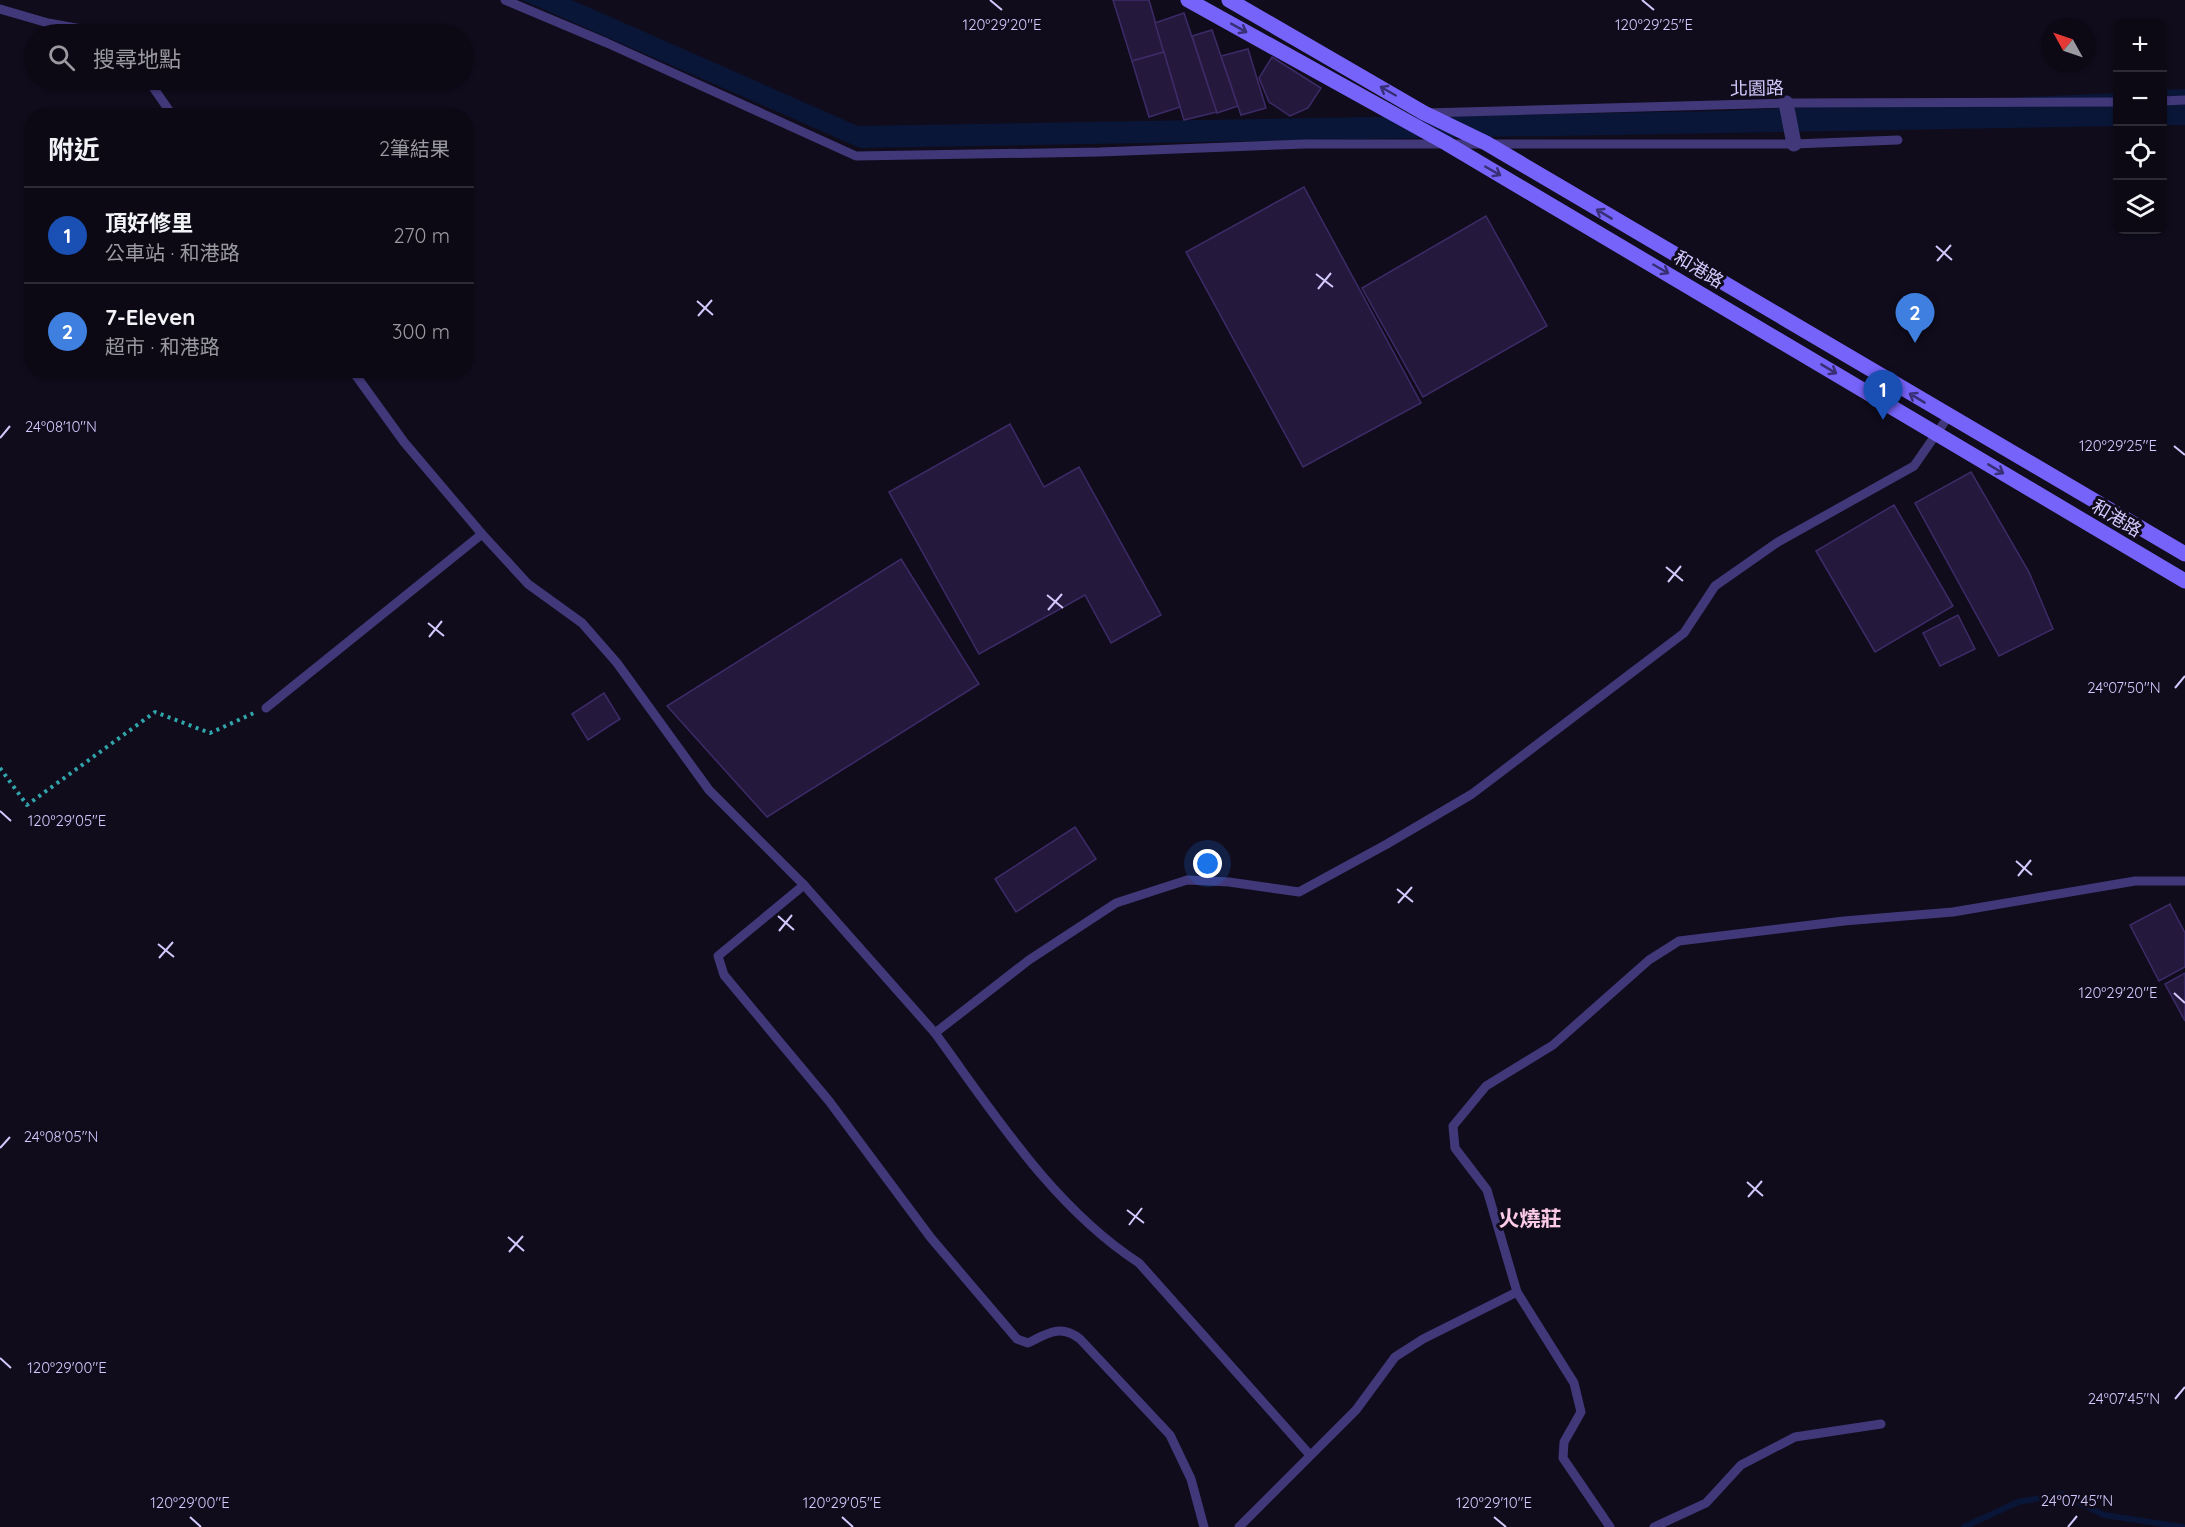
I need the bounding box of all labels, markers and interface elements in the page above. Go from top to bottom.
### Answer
text: 120°29'20"E [963,15,1041,34]
text: 120°29'25"E [1615,15,1693,34]
north arrow [2041,18,2095,72]
map controls [2113,18,2167,234]
button: + [2113,18,2167,72]
one-way arrow [1230,23,1248,34]
search box [24,24,474,90]
icon: search [45,41,78,74]
text: 搜尋地點 [93,45,181,73]
button: − [2113,72,2167,126]
street label: 北園路 [1730,76,1784,100]
one-way arrow [1379,85,1396,97]
button: locate [2113,126,2167,180]
text: 附近 [48,133,100,166]
text: 2筆結果 [379,136,450,161]
one-way arrow [1484,165,1501,177]
button: layers [2113,180,2167,234]
one-way arrow [1596,207,1613,219]
text: 頂好修里 [105,209,193,237]
text: 1 [64,223,71,248]
text: 270 m [393,223,450,248]
text: 公車站 · 和港路 [105,240,240,265]
street label: 和港路 [1670,245,1728,293]
one-way arrow [1652,263,1669,275]
pin: 2 [1896,294,1934,343]
text: 7-Eleven [105,303,195,331]
text: 2 [62,319,73,344]
text: 300 m [392,319,450,344]
text: 超市 · 和港路 [105,334,220,359]
one-way arrow [1820,363,1837,375]
pin: 1 [1864,370,1902,420]
one-way arrow [1908,392,1925,404]
text: 24°08'10"N [25,417,97,436]
text: 120°29'25"E [2079,436,2157,455]
one-way arrow [1987,464,2004,476]
street label: 和港路 [2088,494,2146,542]
text: 24°07'50"N [2087,678,2161,697]
text: 120°29'05"E [28,811,106,830]
your location [1193,849,1222,878]
text: 120°29'20"E [2079,983,2157,1002]
text: 24°08'05"N [24,1127,98,1146]
district label: 火燒莊 [1499,1205,1562,1231]
text: 120°29'00"E [27,1358,107,1377]
text: 24°07'45"N [2088,1389,2160,1408]
text: 24°07'45"N [2041,1491,2113,1510]
text: 120°29'00"E [150,1493,230,1512]
text: 120°29'05"E [803,1493,881,1512]
text: 120°29'10"E [1456,1493,1532,1512]

